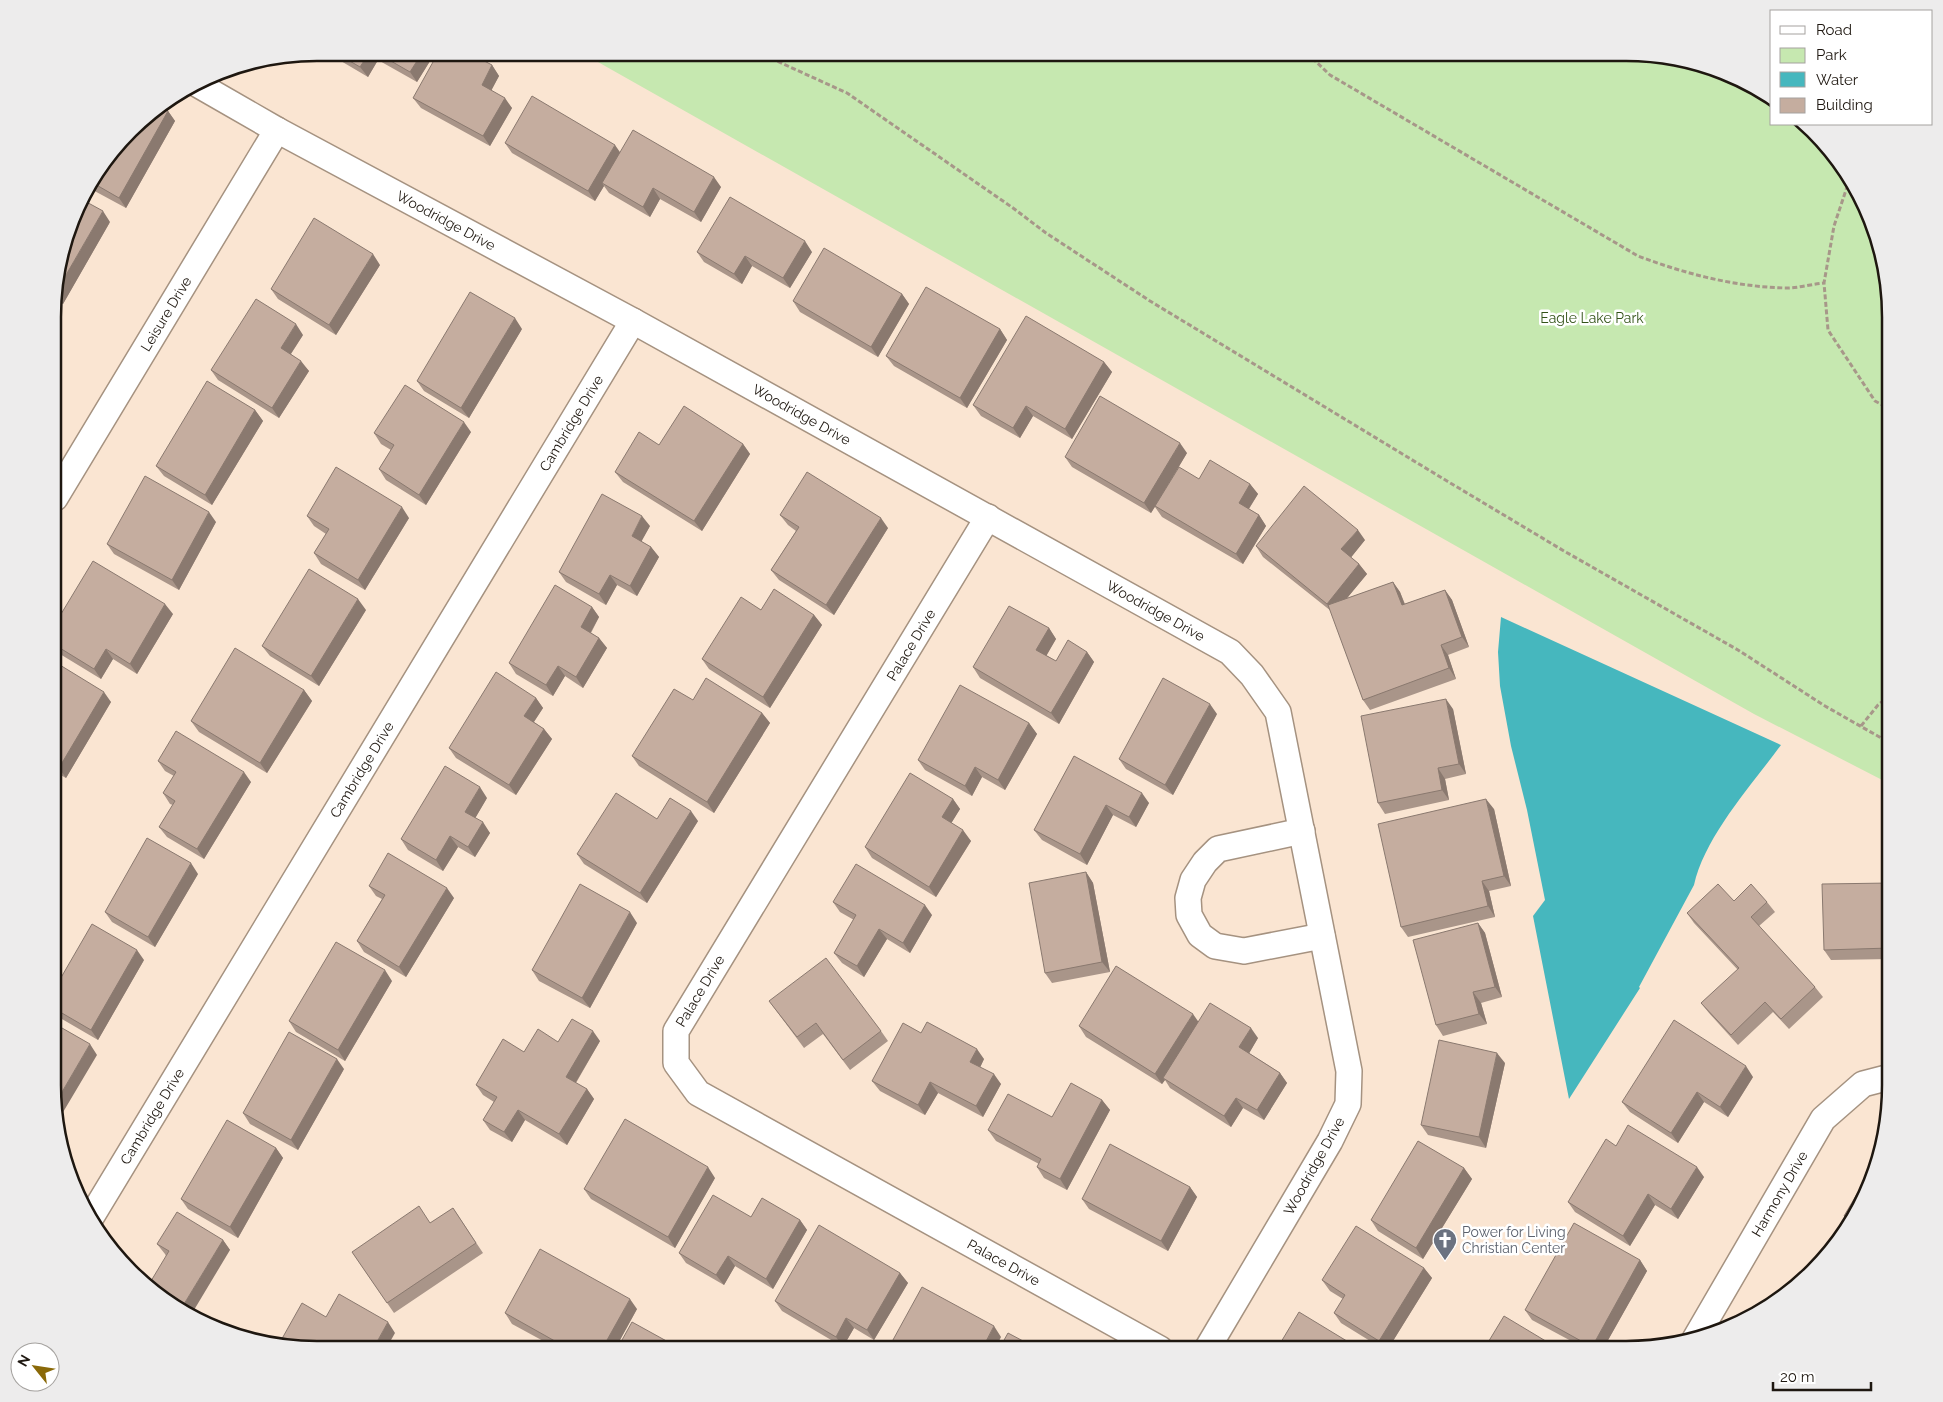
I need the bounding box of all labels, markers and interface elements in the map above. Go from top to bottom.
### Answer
legend [1770,10,1933,125]
text: Road [1816,21,1852,39]
text: Park [1816,46,1847,64]
text: Water [1816,71,1859,89]
text: Building [1816,96,1873,114]
street label: Woodridge Drive [394,188,498,254]
street label: Leisure Drive [137,274,195,354]
park label: Eagle Lake Park [1540,310,1644,326]
street label: Cambridge Drive [536,372,606,474]
street label: Woodridge Drive [750,381,853,448]
street label: Woodridge Drive [1104,577,1208,644]
street label: Palace Drive [883,606,939,684]
street label: Cambridge Drive [327,719,397,821]
street label: Palace Drive [672,952,728,1030]
street label: Cambridge Drive [117,1065,187,1167]
street label: Woodridge Drive [1280,1114,1348,1218]
street label: Harmony Drive [1748,1148,1811,1239]
place label: Power for Living Christian Center [1462,1224,1566,1256]
church icon: Power for Living Christian Center [1432,1227,1458,1261]
street label: Palace Drive [965,1236,1043,1289]
north arrow [10,1342,60,1392]
text: N [14,1352,33,1369]
scale bar [1773,1360,1870,1392]
text: 20 m [1780,1368,1815,1386]

